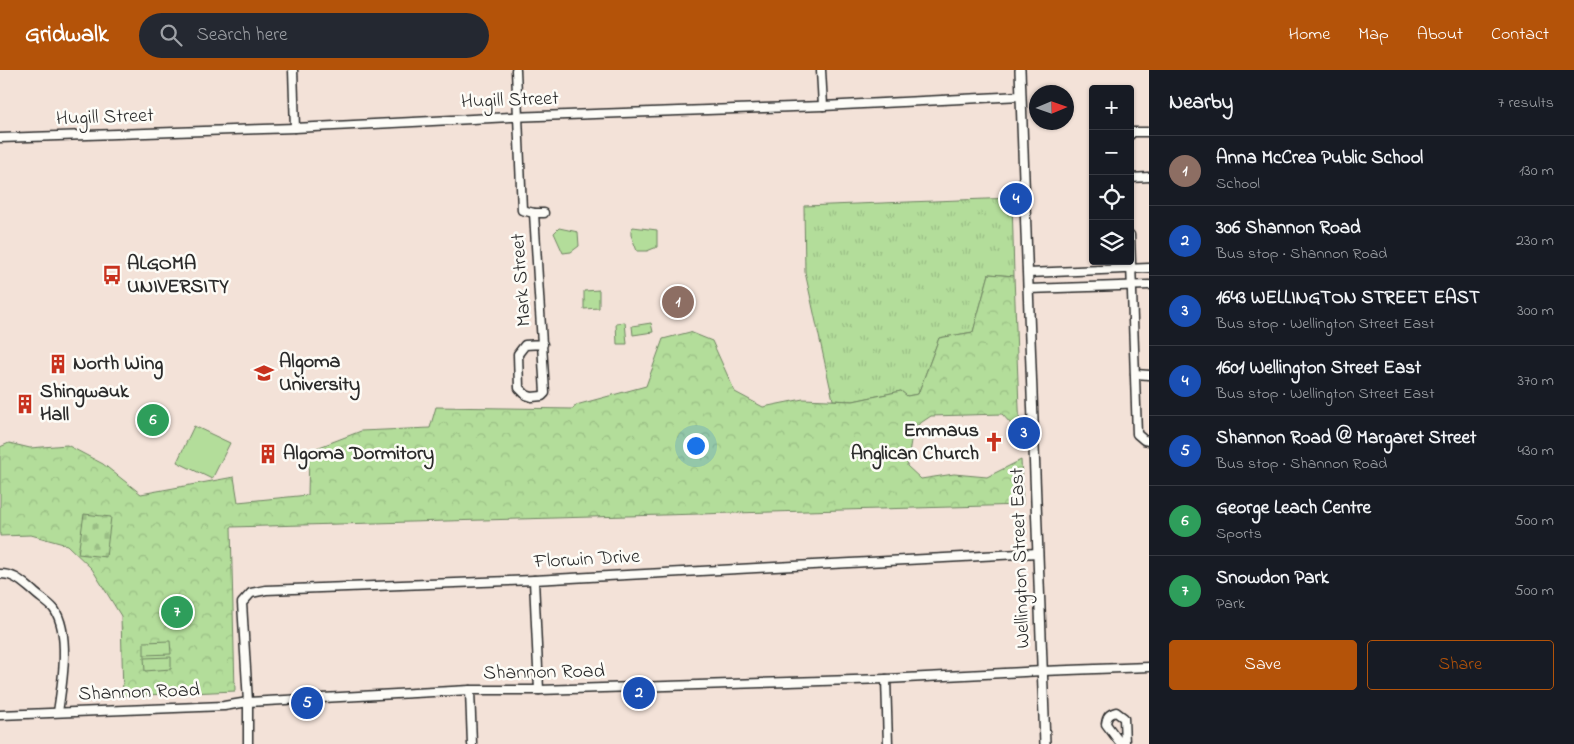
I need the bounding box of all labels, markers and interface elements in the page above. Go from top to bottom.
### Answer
search box [139,13,489,58]
text: Gridwalk [25,18,109,53]
icon: search [157,21,185,49]
text: Search here [197,22,288,49]
text: Home [1289,22,1330,48]
text: Map [1358,22,1389,48]
text: About [1417,22,1463,48]
text: Contact [1491,22,1549,48]
street label: Hugill Street [461,85,560,118]
north arrow [1029,85,1074,130]
map controls [1089,85,1134,265]
button: + [1089,85,1134,130]
text: Nearby [1169,88,1233,118]
text: 7 results [1498,91,1554,115]
street label: Hugill Street [56,102,155,135]
button: − [1089,130,1134,175]
text: Anna McCrea Public School [1216,145,1423,172]
text: 1 [1182,159,1188,183]
text: 130 m [1519,159,1554,183]
text: School [1216,172,1260,196]
button: locate [1089,175,1134,220]
pin: 4 [1000,180,1032,218]
text: 306 Shannon Road [1216,215,1361,242]
button: layers [1089,220,1134,265]
text: 2 [1181,229,1189,253]
text: 230 m [1516,229,1554,253]
street label: Mark Street [504,232,540,328]
text: Bus stop · Shannon Road [1216,242,1387,266]
place label: ALGOMA UNIVERSITY [127,250,229,302]
bus stop icon: ALGOMA UNIVERSITY [101,264,123,286]
pin: 1 [662,283,694,321]
text: 1643 WELLINGTON STREET EAST [1216,285,1480,312]
text: 3 [1182,299,1188,323]
text: 300 m [1517,299,1554,323]
text: Bus stop · Wellington Street East [1216,312,1435,336]
place label: Algoma University [279,348,360,401]
place label: North Wing [73,350,163,380]
building icon: North Wing [47,353,69,375]
text: 1601 Wellington Street East [1216,355,1421,382]
school or university icon: Algoma University [253,362,275,384]
text: 4 [1182,369,1188,393]
text: 370 m [1517,369,1554,393]
place label: Shingwauk Hall [40,378,130,430]
text: Bus stop · Wellington Street East [1216,382,1435,406]
building icon: Shingwauk Hall [14,393,36,415]
pin: 6 [137,401,169,439]
pin: 3 [1008,414,1040,452]
place label: Emmaus Anglican Church [851,417,979,470]
text: Shannon Road @ Margaret Street [1216,425,1476,452]
church icon: Emmaus Anglican Church [983,431,1005,453]
your location [683,433,709,459]
text: 5 [1180,439,1190,463]
text: 430 m [1517,439,1554,463]
place label: Algoma Dormitory [283,440,434,470]
building icon: Algoma Dormitory [257,443,279,465]
text: Bus stop · Shannon Road [1216,452,1387,476]
street label: Wellington Street East [1003,467,1040,649]
text: George Leach Centre [1216,495,1371,522]
text: 6 [1181,509,1189,533]
text: 500 m [1515,509,1554,533]
text: Sports [1216,522,1262,546]
street label: Florwin Drive [532,543,641,577]
text: Snowdon Park [1216,565,1329,592]
text: 7 [1182,579,1188,603]
text: 500 m [1515,579,1554,603]
text: Park [1216,592,1245,616]
pin: 7 [161,593,193,631]
button: Save [1169,640,1357,690]
button: Share [1367,640,1554,690]
street label: Shannon Road [483,657,605,689]
pin: 2 [623,674,655,712]
street label: Shannon Road [78,676,200,710]
pin: 5 [291,684,323,722]

